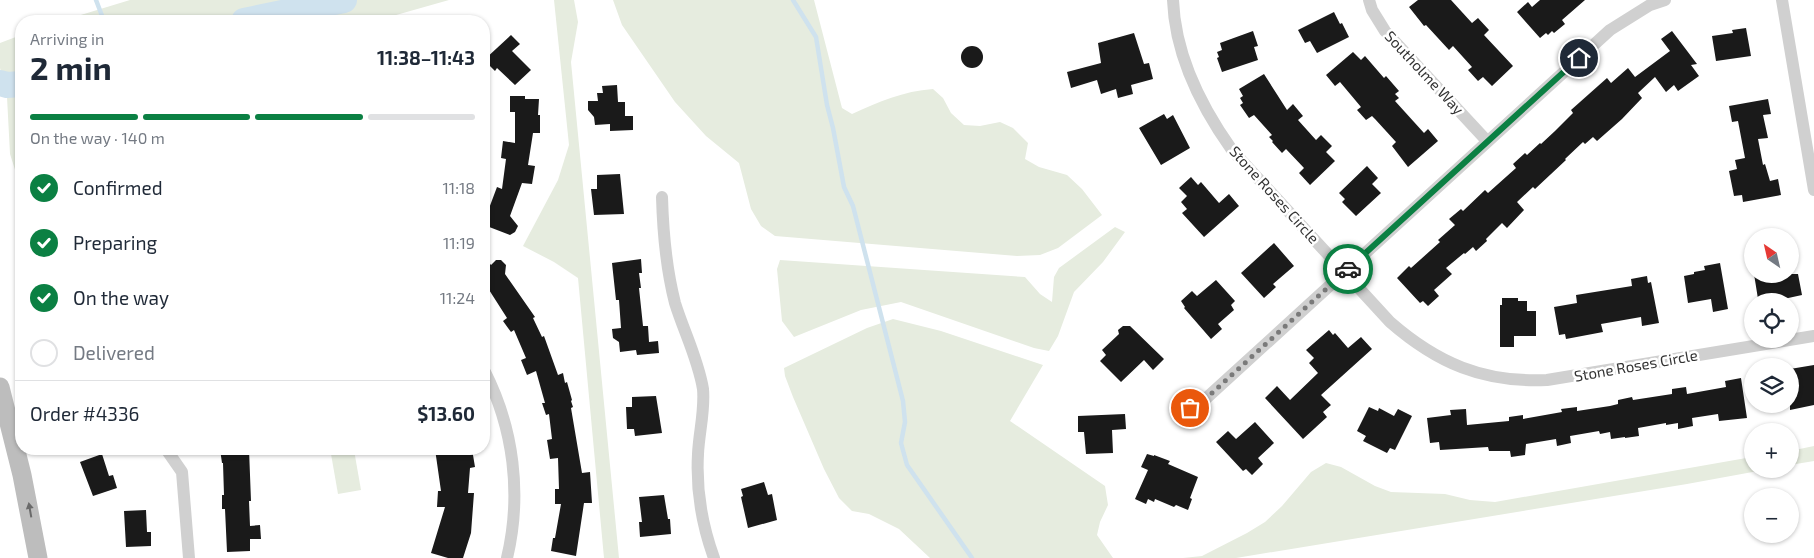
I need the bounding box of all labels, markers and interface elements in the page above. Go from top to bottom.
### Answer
street label: Southolme Way [1382,27,1468,118]
text: Arriving in [30,29,104,48]
pin [1558,37,1600,79]
icon: home [1565,44,1593,72]
text: 11:38–11:43 [377,46,475,69]
text: 2 min [30,48,112,86]
text: On the way · 140 m [30,128,165,147]
street label: Stone Roses Circle [1226,142,1323,247]
icon: check [30,174,58,202]
text: Confirmed [73,176,163,199]
text: 11:18 [442,178,475,197]
north arrow [1744,228,1799,282]
map controls [1744,228,1799,543]
icon: check [30,229,58,257]
text: Preparing [73,231,157,254]
text: 11:19 [443,233,475,252]
courier [1323,244,1373,294]
icon: car [1334,255,1362,283]
icon: check [30,284,58,312]
text: On the way [73,286,169,309]
text: 11:24 [440,288,475,307]
button: locate [1744,293,1799,348]
text: Delivered [73,341,155,364]
street label: Stone Roses Circle [1573,345,1699,385]
button: layers [1744,358,1799,413]
pin [1169,387,1211,429]
icon: bag [1176,394,1204,422]
text: Order #4336 [30,402,139,425]
text: $13.60 [417,402,475,425]
button: + [1744,423,1799,478]
button: − [1744,488,1799,543]
one-way arrow [25,502,33,518]

